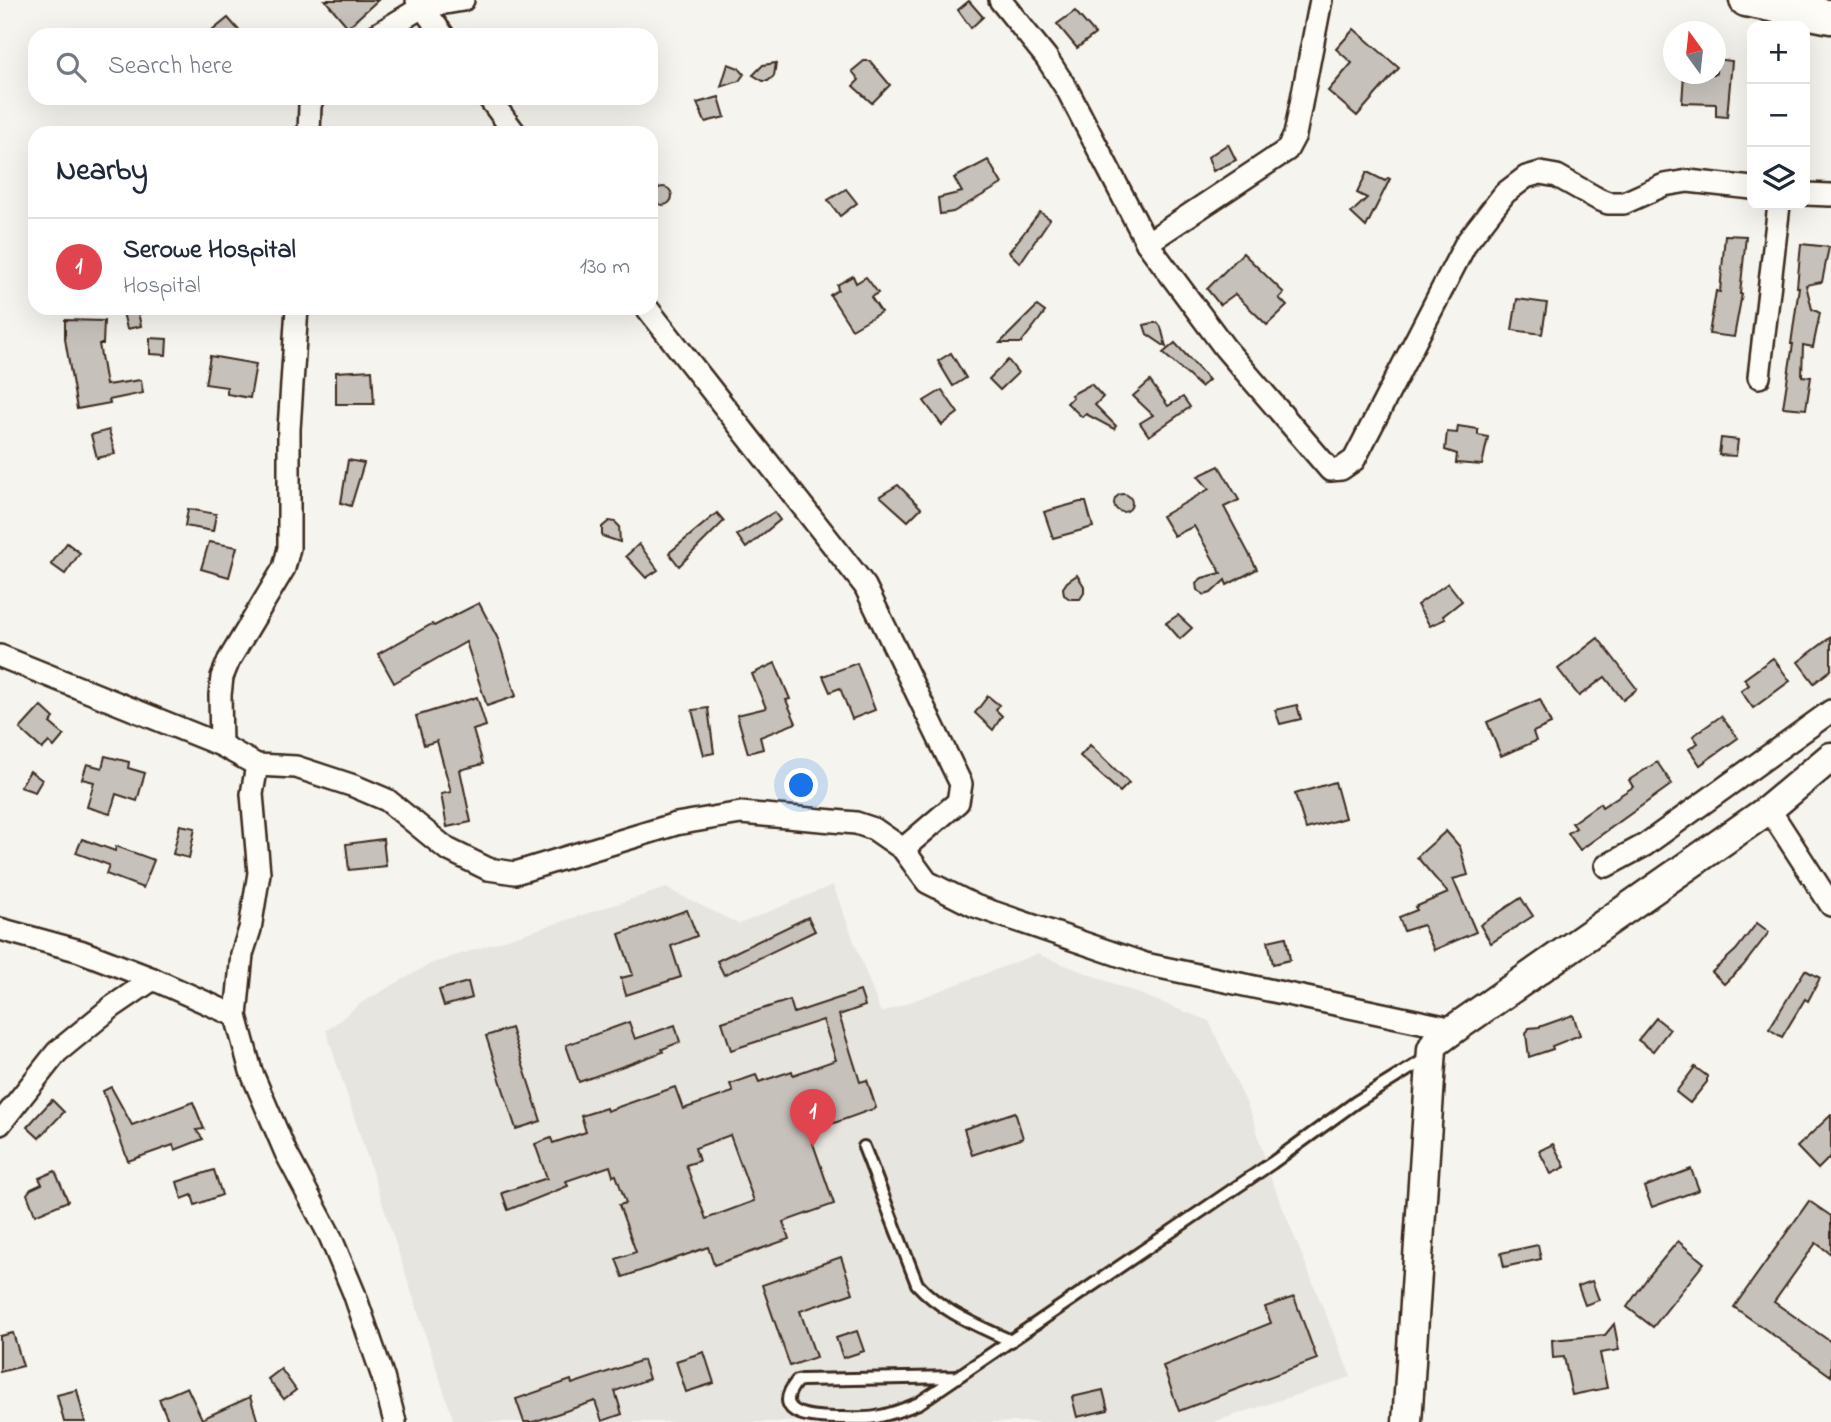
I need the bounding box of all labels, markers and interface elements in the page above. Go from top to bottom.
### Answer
north arrow [1663,21,1726,84]
map controls [1747,21,1810,210]
button: + [1747,21,1810,84]
search box [28,28,658,105]
icon: search [52,48,90,86]
text: Search here [108,48,233,86]
button: − [1747,84,1810,147]
button: layers [1747,147,1810,210]
text: Nearby [56,150,148,194]
text: Serowe Hospital [123,232,296,270]
text: 1 [75,251,83,284]
text: 130 m [580,251,630,284]
text: Hospital [123,270,201,303]
your location [784,768,818,802]
pin: 1 [790,1089,836,1147]

